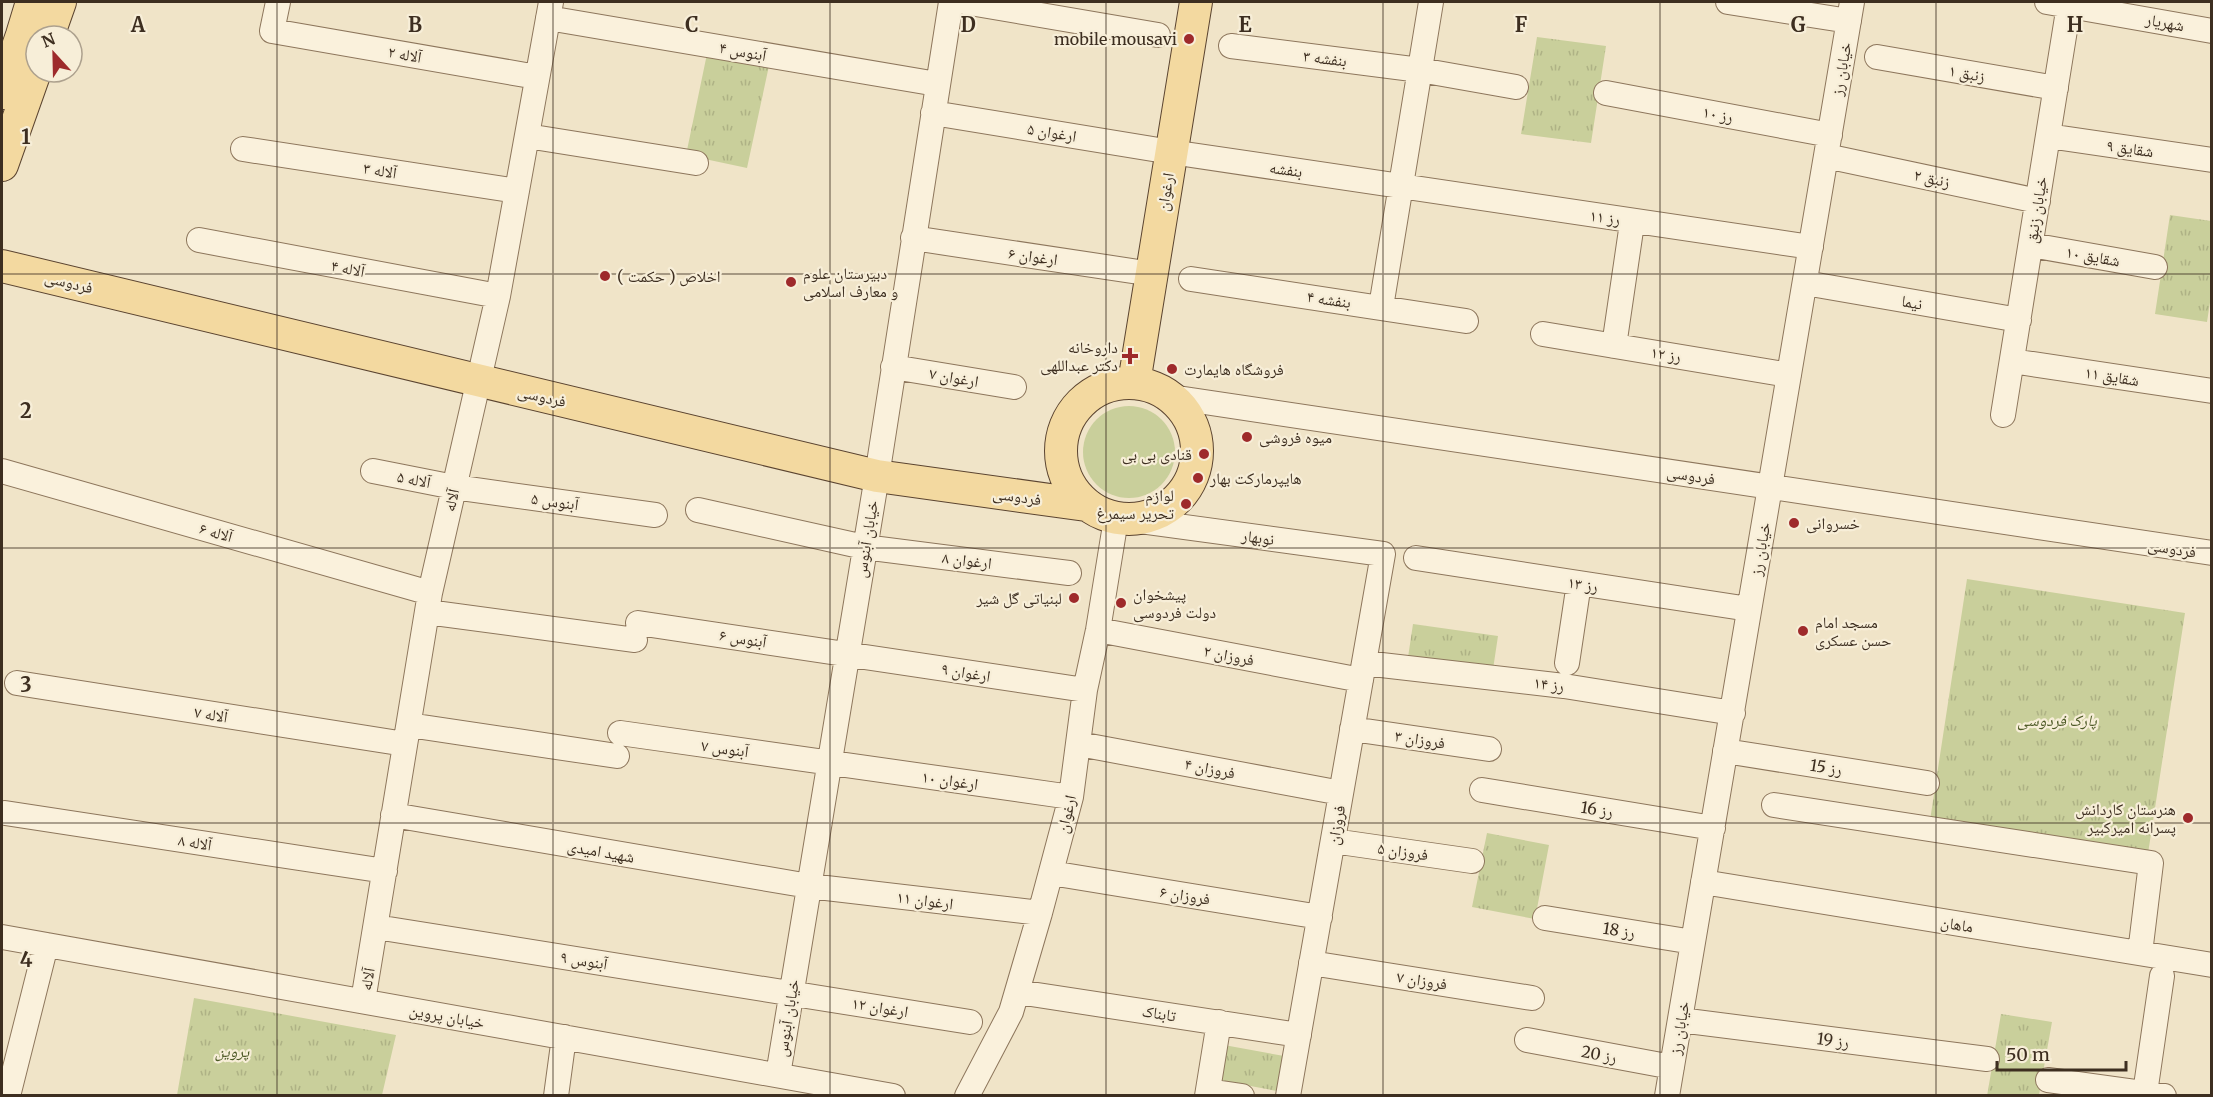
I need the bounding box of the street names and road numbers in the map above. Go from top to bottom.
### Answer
street label: شهریار [2143,9,2186,35]
street label: آبنوس ۴ [718,37,769,66]
street label: آلاله ۲ [387,41,424,67]
street label: خیابان رز [1826,41,1857,98]
street label: بنفشه ۳ [1302,45,1348,71]
street label: زنبق ۱ [1947,60,1987,87]
street label: رز ۱۰ [1701,101,1735,127]
street label: ارغوان ۵ [1026,118,1078,147]
street label: شقایق ۹ [2105,135,2155,162]
street label: آلاله ۳ [362,157,399,183]
street label: بنفشه [1268,157,1304,181]
street label: زنبق ۲ [1912,164,1952,193]
street label: ارغوان [1152,171,1179,213]
street label: خیابان زنبق [2021,175,2052,245]
street label: رز ۱۱ [1588,205,1622,229]
street label: شقایق ۱۰ [2064,241,2122,272]
street label: ارغوان ۶ [1007,243,1059,270]
street label: آلاله ۴ [330,255,367,281]
street label: فردوسی [43,266,95,299]
street label: بنفشه ۴ [1306,286,1352,312]
street label: نیما [1900,290,1924,314]
street label: رز ۱۲ [1649,342,1683,366]
street label: شقایق ۱۱ [2083,362,2141,391]
street label: ارغوان ۷ [928,363,980,392]
street label: فردوسی [516,381,568,412]
street label: فردوسی [1665,461,1717,490]
street label: آلاله ۵ [396,466,433,492]
street label: فردوسی [991,483,1043,510]
street label: آلاله [439,486,464,513]
street label: آبنوس ۵ [530,488,581,515]
street label: خیابان آبنوس [850,499,883,579]
street label: آلاله ۶ [197,518,236,547]
street label: خیابان رز [1745,521,1776,578]
street label: نوبهار [1239,525,1276,549]
street label: فردوسی [2146,534,2198,563]
street label: ارغوان ۸ [941,547,993,574]
street label: رز ۱۳ [1566,572,1600,596]
street label: آبنوس ۶ [718,624,769,653]
street label: فروزان ۲ [1202,640,1256,671]
street label: ارغوان ۹ [940,658,992,687]
street label: رز ۱۴ [1533,672,1565,696]
street label: آلاله ۷ [193,701,230,727]
street label: فروزان ۳ [1393,725,1447,754]
street label: آبنوس ۷ [700,735,751,762]
street label: فروزان ۴ [1183,753,1237,784]
street label: رز 15 [1809,755,1843,779]
street label: ارغوان ۱۰ [920,766,980,795]
street label: ارغوان [1052,793,1081,835]
street label: رز 16 [1579,797,1615,821]
street label: فروزان [1323,804,1350,847]
street label: آلاله ۸ [177,829,214,855]
street label: شهید امیدی [566,835,636,868]
street label: فروزان ۵ [1376,838,1430,865]
street label: فروزان ۶ [1158,881,1212,910]
street label: ارغوان ۱۱ [895,887,954,914]
street label: ماهان [1939,912,1975,937]
street label: رز 18 [1601,918,1637,942]
street label: آبنوس ۹ [559,946,610,975]
street label: آلاله [355,965,379,992]
street label: فروزان ۷ [1395,966,1449,995]
street label: خیابان آبنوس [771,978,804,1058]
street label: ارغوان ۱۲ [850,993,910,1022]
street label: خیابان پروین [408,1000,486,1033]
street label: تابناک [1141,1000,1178,1026]
street label: خیابان رز [1664,1000,1695,1057]
street label: رز 19 [1816,1028,1850,1052]
street label: رز 20 [1580,1041,1618,1067]

